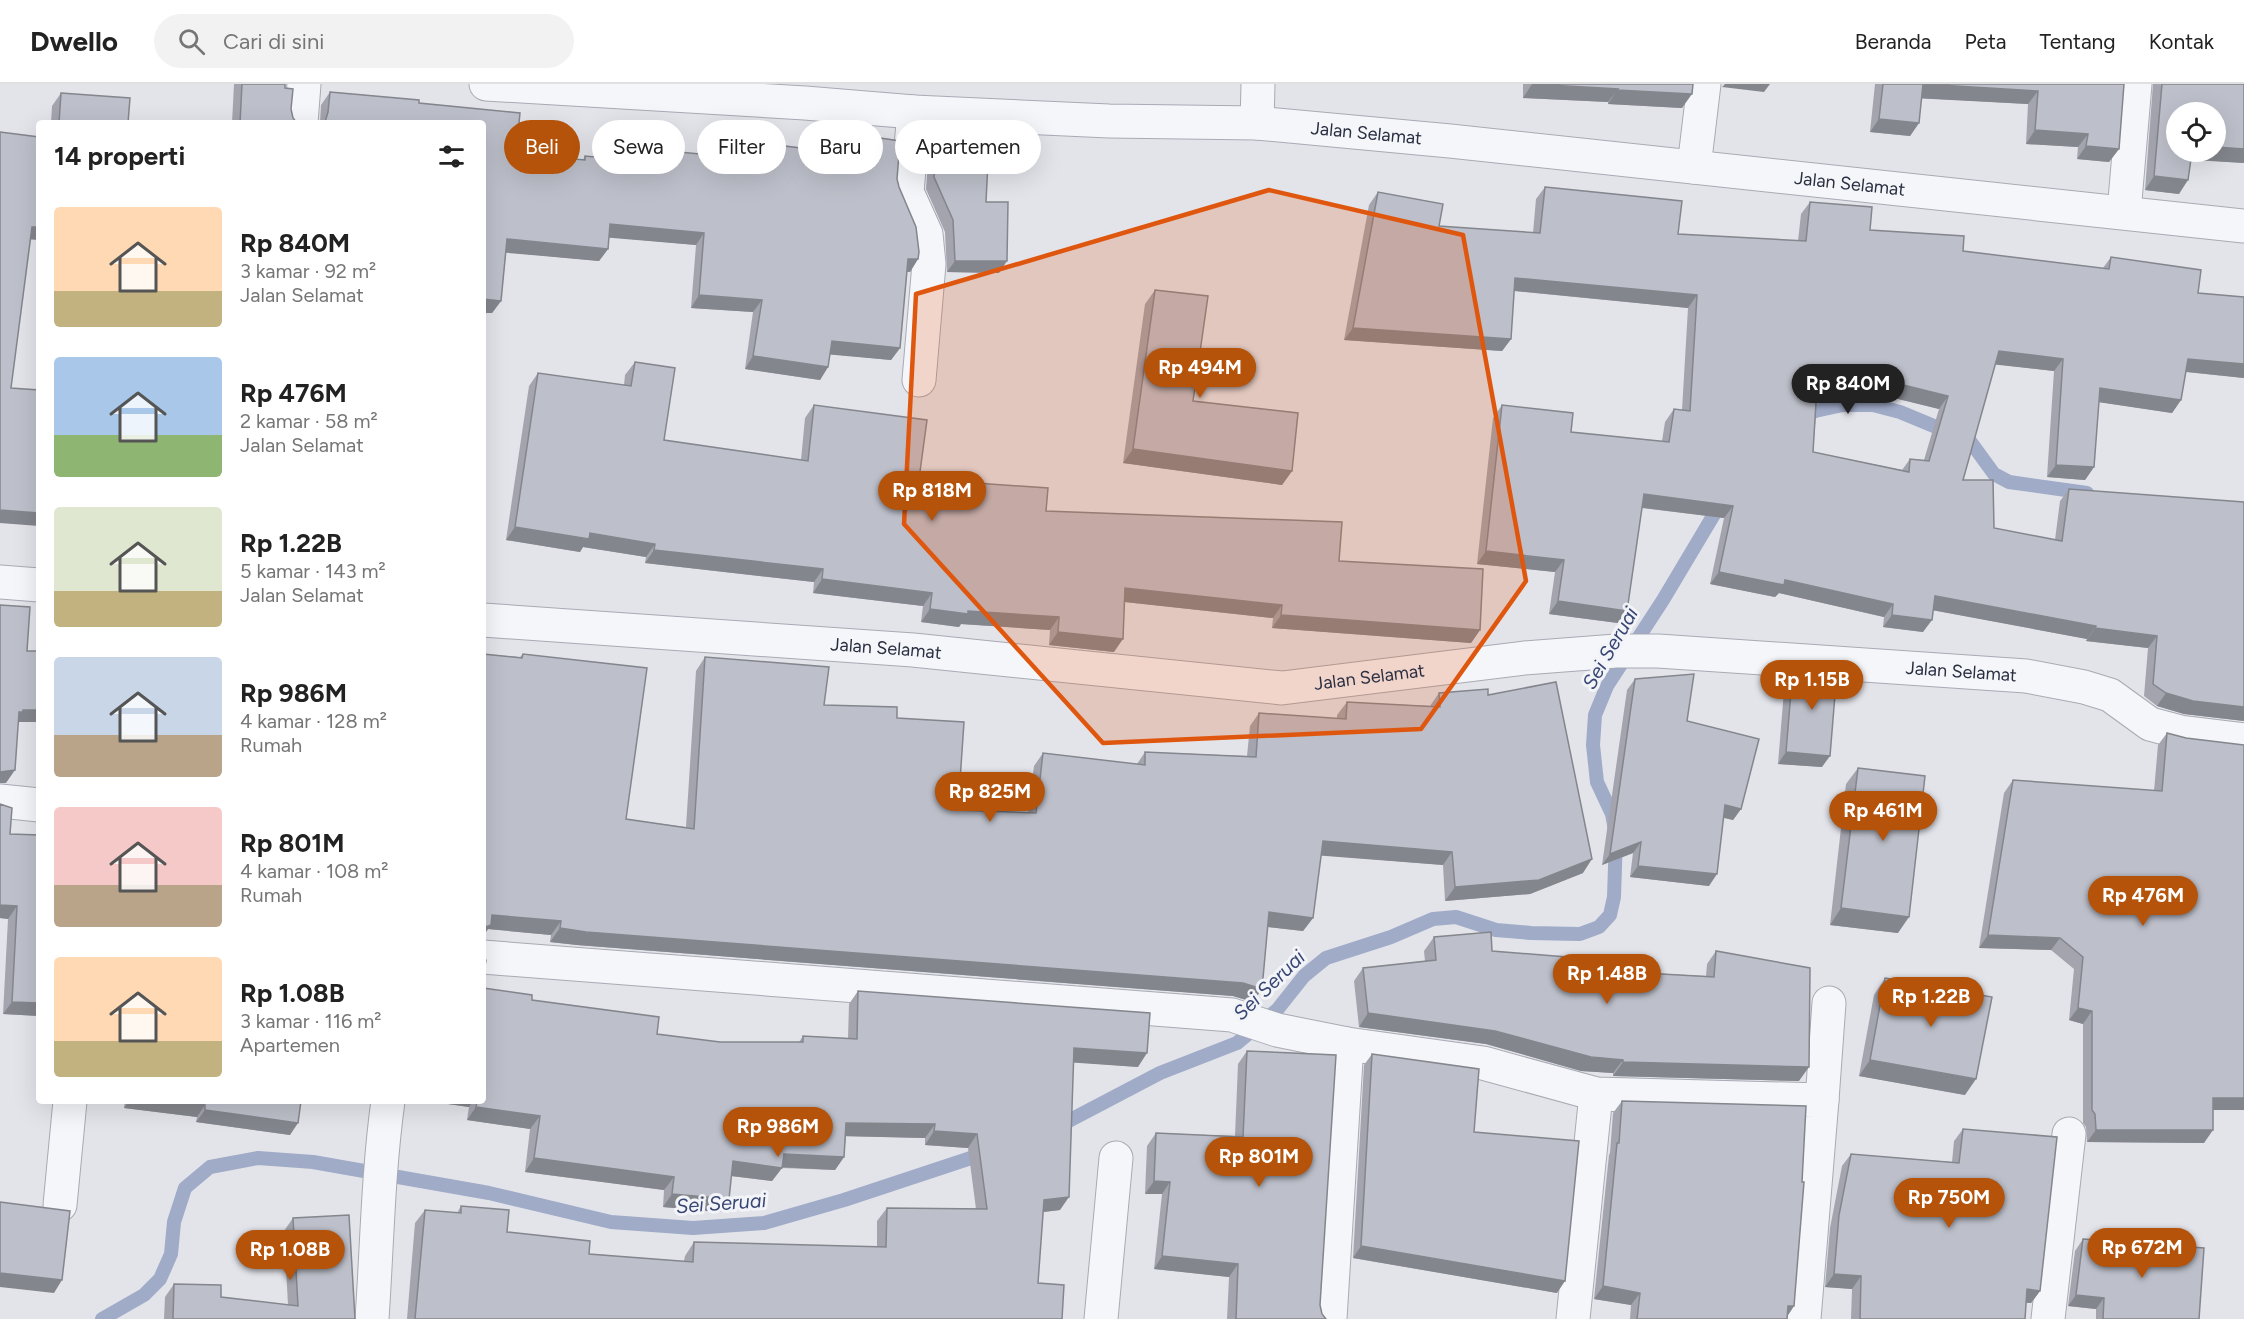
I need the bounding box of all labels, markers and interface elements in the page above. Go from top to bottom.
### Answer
search box [154,14,574,68]
text: Dwello [30,24,118,58]
icon: search [175,25,208,58]
text: Cari di sini [223,28,324,55]
text: Beranda [1855,29,1932,54]
text: Peta [1965,29,2007,54]
text: Tentang [2040,29,2116,54]
text: Kontak [2149,29,2214,54]
map controls [2166,102,2226,162]
button: locate [2166,102,2226,162]
street label: Jalan Selamat [1310,117,1423,149]
chip: Beli [504,120,580,174]
chip: Sewa [592,120,685,174]
chip: Filter [697,120,786,174]
chip: Baru [798,120,883,174]
chip: Apartemen [895,120,1041,174]
text: 14 properti [54,140,185,172]
icon: filters [435,140,468,173]
street label: Jalan Selamat [1793,167,1907,201]
text: Rp 840M [240,227,350,259]
icon: home [102,231,174,303]
text: 3 kamar · 92 m² [240,259,376,283]
text: Jalan Selamat [240,283,364,307]
pin: Rp 494M [1145,348,1255,399]
text: Rp 494M [1158,355,1242,379]
pin: Rp 840M [1793,364,1903,415]
text: Rp 840M [1806,371,1890,395]
text: Rp 476M [240,377,347,409]
icon: home [102,381,174,453]
text: 2 kamar · 58 m² [240,409,378,433]
text: Jalan Selamat [240,433,364,457]
pin: Rp 818M [877,471,987,522]
text: Rp 818M [892,478,972,502]
text: Rp 1.22B [240,527,342,559]
icon: home [102,531,174,603]
text: 5 kamar · 143 m² [240,559,386,583]
text: Jalan Selamat [240,583,364,607]
water label: Sei Seruai [1577,603,1643,693]
street label: Jalan Selamat [830,633,943,664]
street label: Jalan Selamat [1905,657,2018,686]
street label: Jalan Selamat [1313,659,1426,695]
pin: Rp 1.15B [1750,660,1874,711]
text: Rp 1.15B [1774,667,1850,691]
text: Rp 986M [240,677,347,709]
icon: home [102,681,174,753]
text: 4 kamar · 128 m² [240,709,387,733]
text: Rumah [240,733,302,757]
pin: Rp 825M [935,772,1045,823]
text: Rp 825M [949,779,1031,803]
pin: Rp 461M [1828,791,1938,842]
text: Rp 461M [1843,798,1923,822]
text: Rp 801M [240,827,345,859]
icon: home [102,831,174,903]
text: 4 kamar · 108 m² [240,859,389,883]
pin: Rp 476M [2088,876,2198,927]
text: Rumah [240,883,302,907]
text: Rp 476M [2102,883,2184,907]
water label: Sei Seruai [1228,945,1310,1025]
pin: Rp 1.48B [1545,954,1669,1005]
text: Rp 1.48B [1567,961,1647,985]
text: Rp 1.08B [240,977,345,1009]
pin: Rp 1.22B [1869,977,1993,1028]
icon: home [102,981,174,1053]
text: Rp 1.22B [1892,984,1970,1008]
text: 3 kamar · 116 m² [240,1009,381,1033]
text: Apartemen [240,1033,340,1057]
pin: Rp 986M [723,1107,833,1158]
text: Rp 986M [737,1114,819,1138]
pin: Rp 801M [1204,1137,1314,1188]
text: Rp 801M [1219,1144,1299,1168]
pin: Rp 750M [1894,1178,2004,1229]
text: Rp 750M [1908,1185,1990,1209]
water label: Sei Seruai [675,1188,767,1218]
pin: Rp 672M [2087,1228,2197,1279]
pin: Rp 1.08B [228,1230,352,1281]
text: Rp 672M [2101,1235,2183,1259]
text: Rp 1.08B [250,1237,330,1261]

